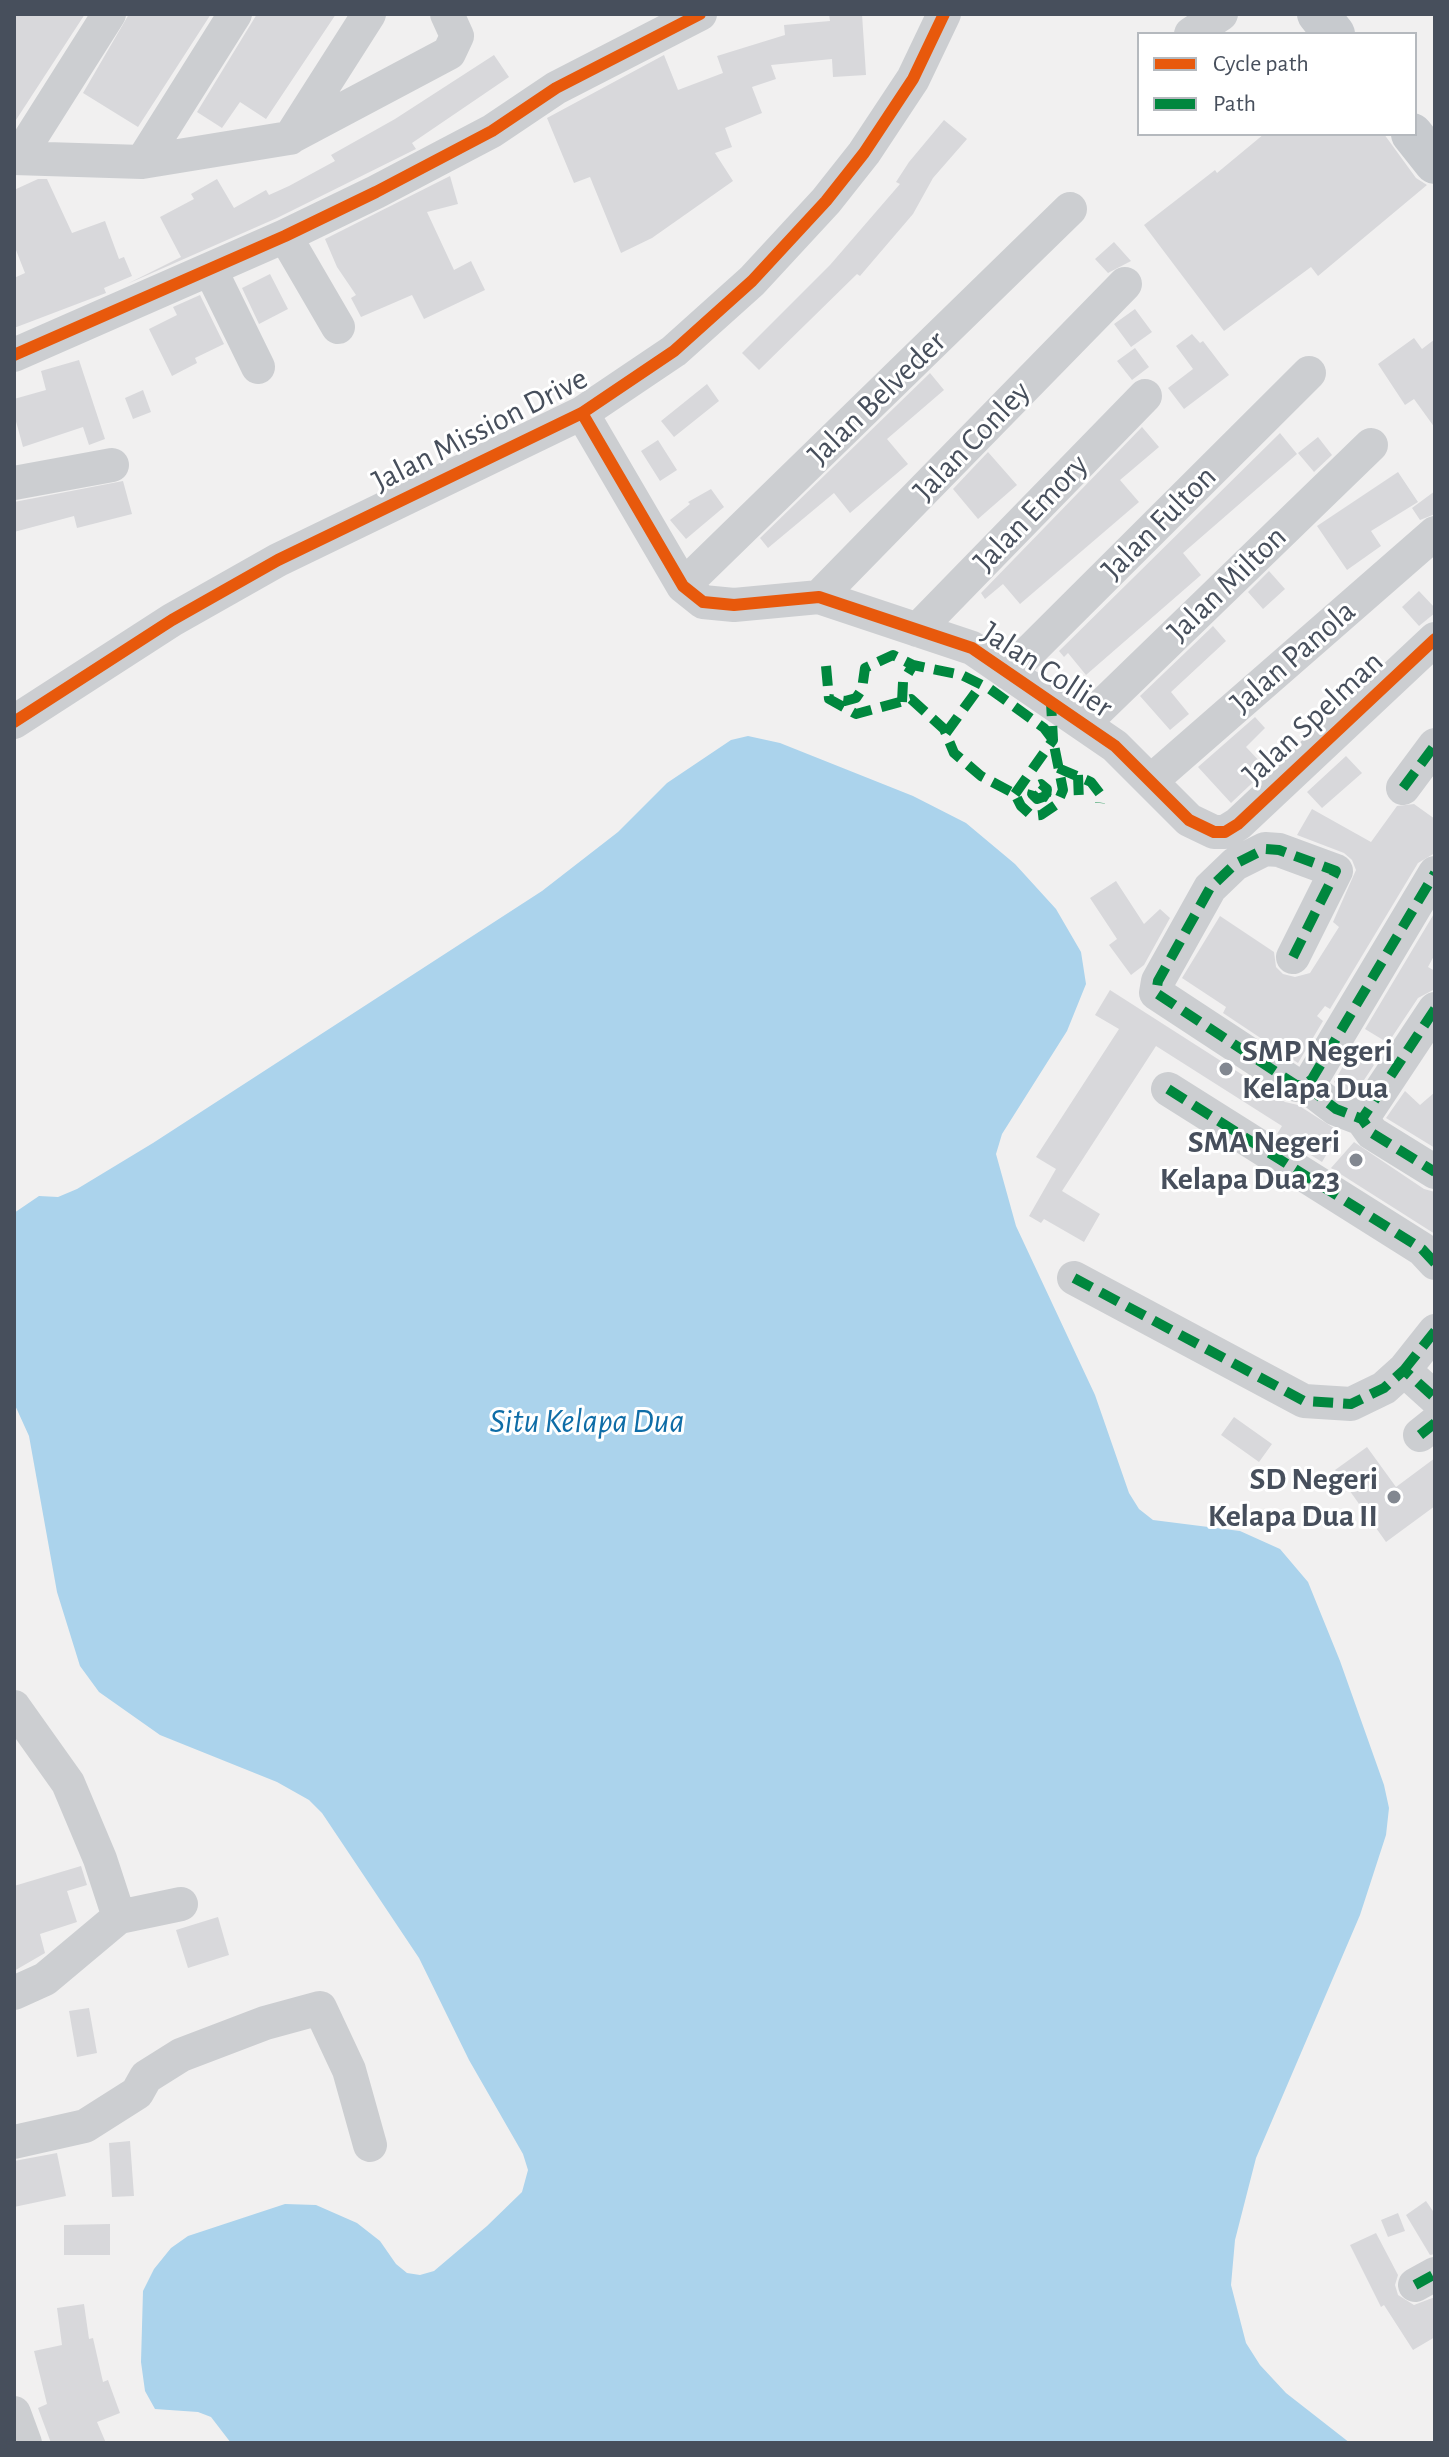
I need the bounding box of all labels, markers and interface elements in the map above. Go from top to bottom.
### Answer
legend [1137,32,1417,136]
text: Cycle path [1213,52,1309,76]
text: Path [1213,92,1256,116]
street label: Jalan Belveder [800,323,954,473]
street label: Jalan Mission Drive [366,359,594,501]
street label: Jalan Conley [905,373,1039,509]
street label: Jalan Emory [966,446,1096,580]
street label: Jalan Fulton [1094,458,1224,588]
street label: Jalan Milton [1159,518,1295,650]
street label: Jalan Panola [1223,592,1363,722]
street label: Jalan Collier [974,613,1120,727]
street label: Jalan Spelman [1235,643,1391,793]
place label: SMP Negeri Kelapa Dua [1242,1032,1393,1107]
marker: SMP Negeri Kelapa Dua [1217,1060,1235,1078]
place label: SMA Negeri Kelapa Dua 23 [1160,1123,1340,1198]
marker: SMA Negeri Kelapa Dua 23 [1347,1151,1365,1169]
water label: Situ Kelapa Dua [490,1402,684,1442]
place label: SD Negeri Kelapa Dua II [1208,1460,1378,1535]
marker: SD Negeri Kelapa Dua II [1385,1488,1403,1506]

